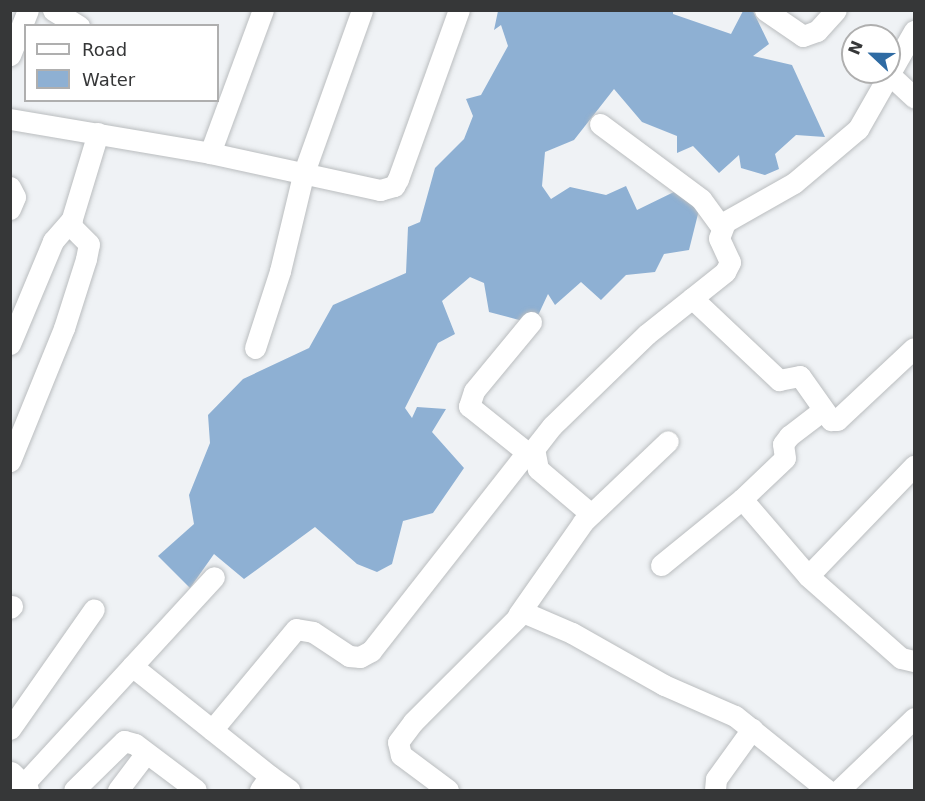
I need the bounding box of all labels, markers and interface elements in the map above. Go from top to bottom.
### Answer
legend [24,24,219,102]
north arrow [841,24,901,84]
text: N [844,38,867,58]
text: Road [82,39,127,60]
text: Water [82,69,135,90]

